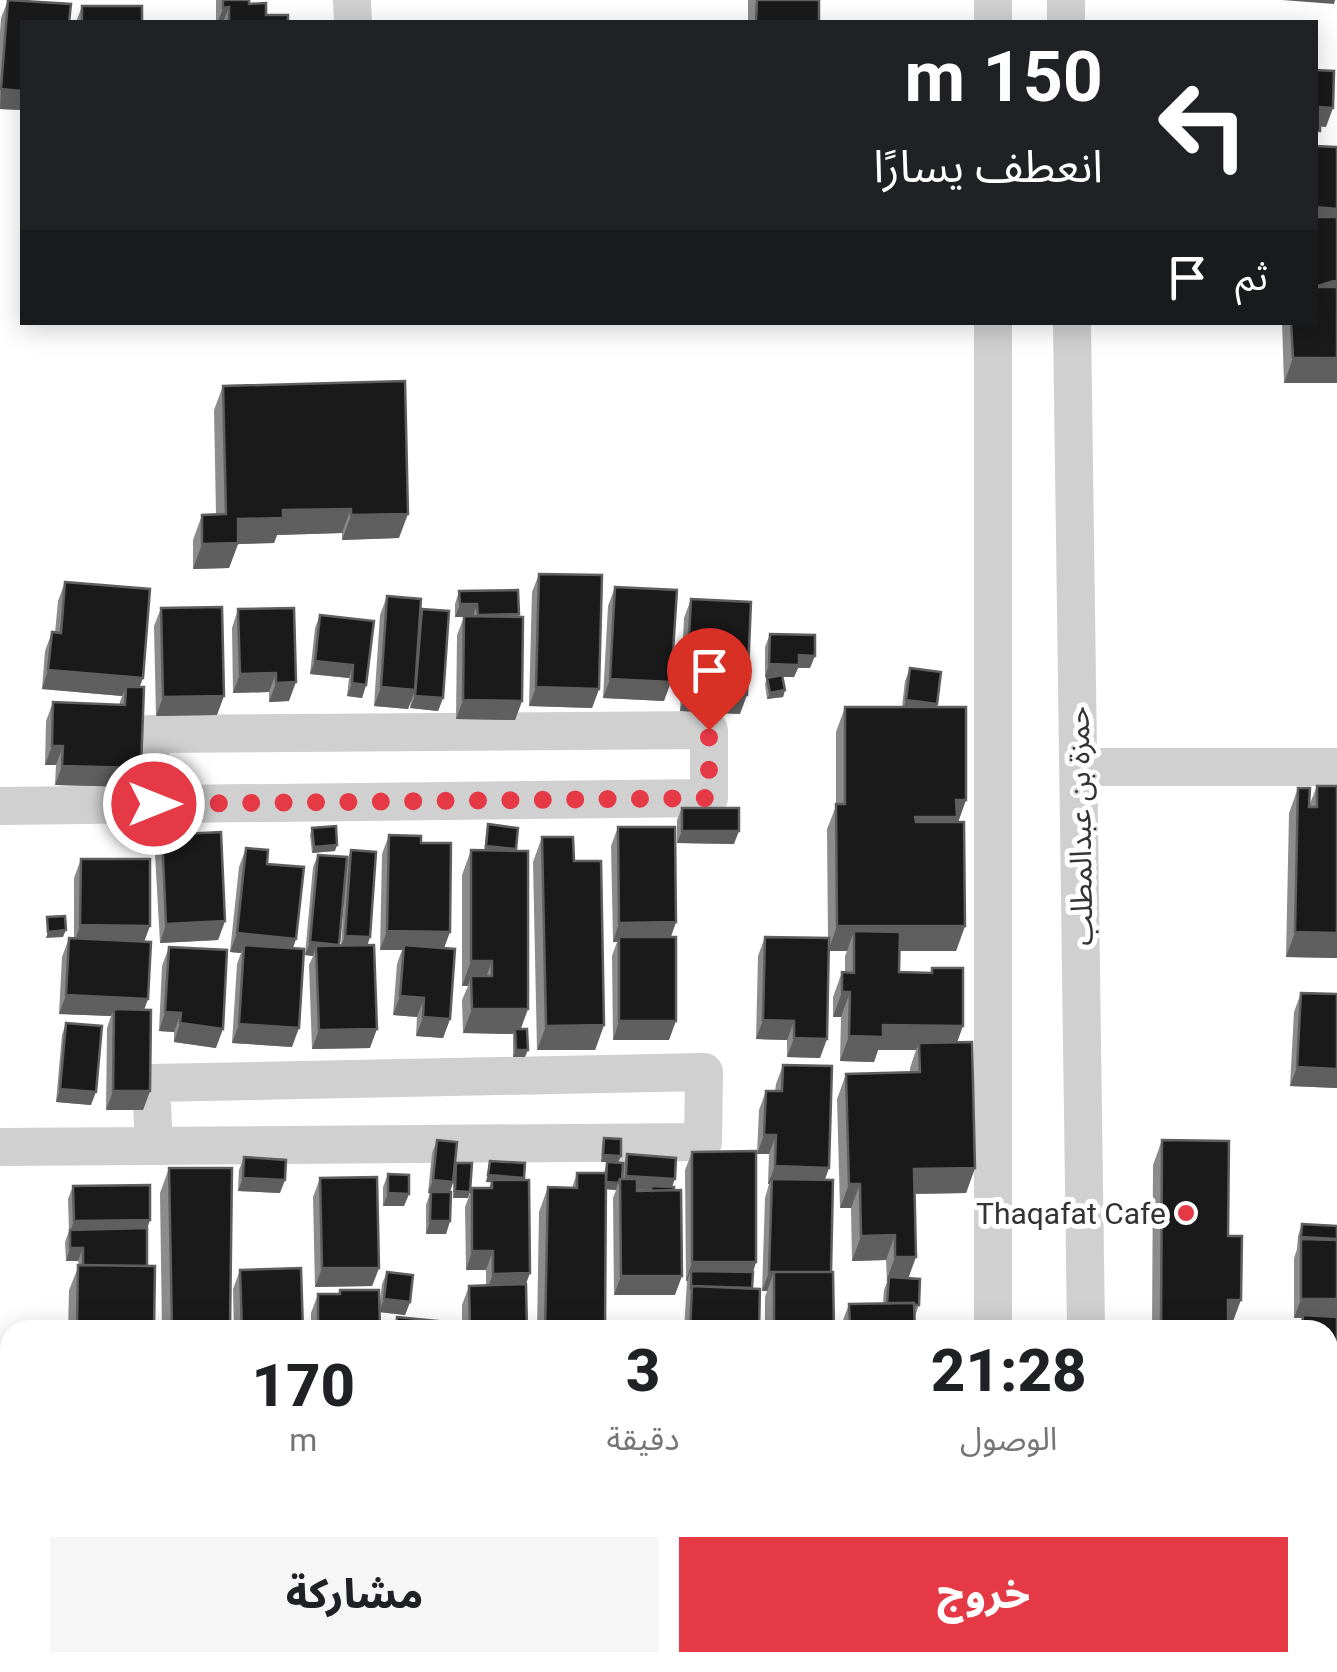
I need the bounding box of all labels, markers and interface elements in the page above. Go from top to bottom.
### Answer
text: 150 m [904,36,1103,118]
icon: left [1138,60,1268,190]
text: انعطف يسارًا [873,140,1103,193]
icon: arrive [1160,250,1215,305]
text: ثم [1235,255,1268,299]
pin [667,628,752,731]
icon: arrive [682,643,737,698]
street label: حمزة بن عبدالمطلب [1060,706,1100,946]
position arrow [102,752,206,856]
place label: Thaqafat Cafe [976,1196,1166,1231]
marker: Thaqafat Cafe [1175,1202,1197,1224]
text: 3 [626,1335,660,1406]
text: 21:28 [931,1335,1087,1406]
text: 170 [251,1350,355,1421]
text: دقيقة [607,1420,679,1458]
text: الوصول [960,1420,1057,1458]
text: m [289,1421,317,1459]
button: مشاركة [50,1537,659,1652]
button: خروج [679,1537,1288,1652]

